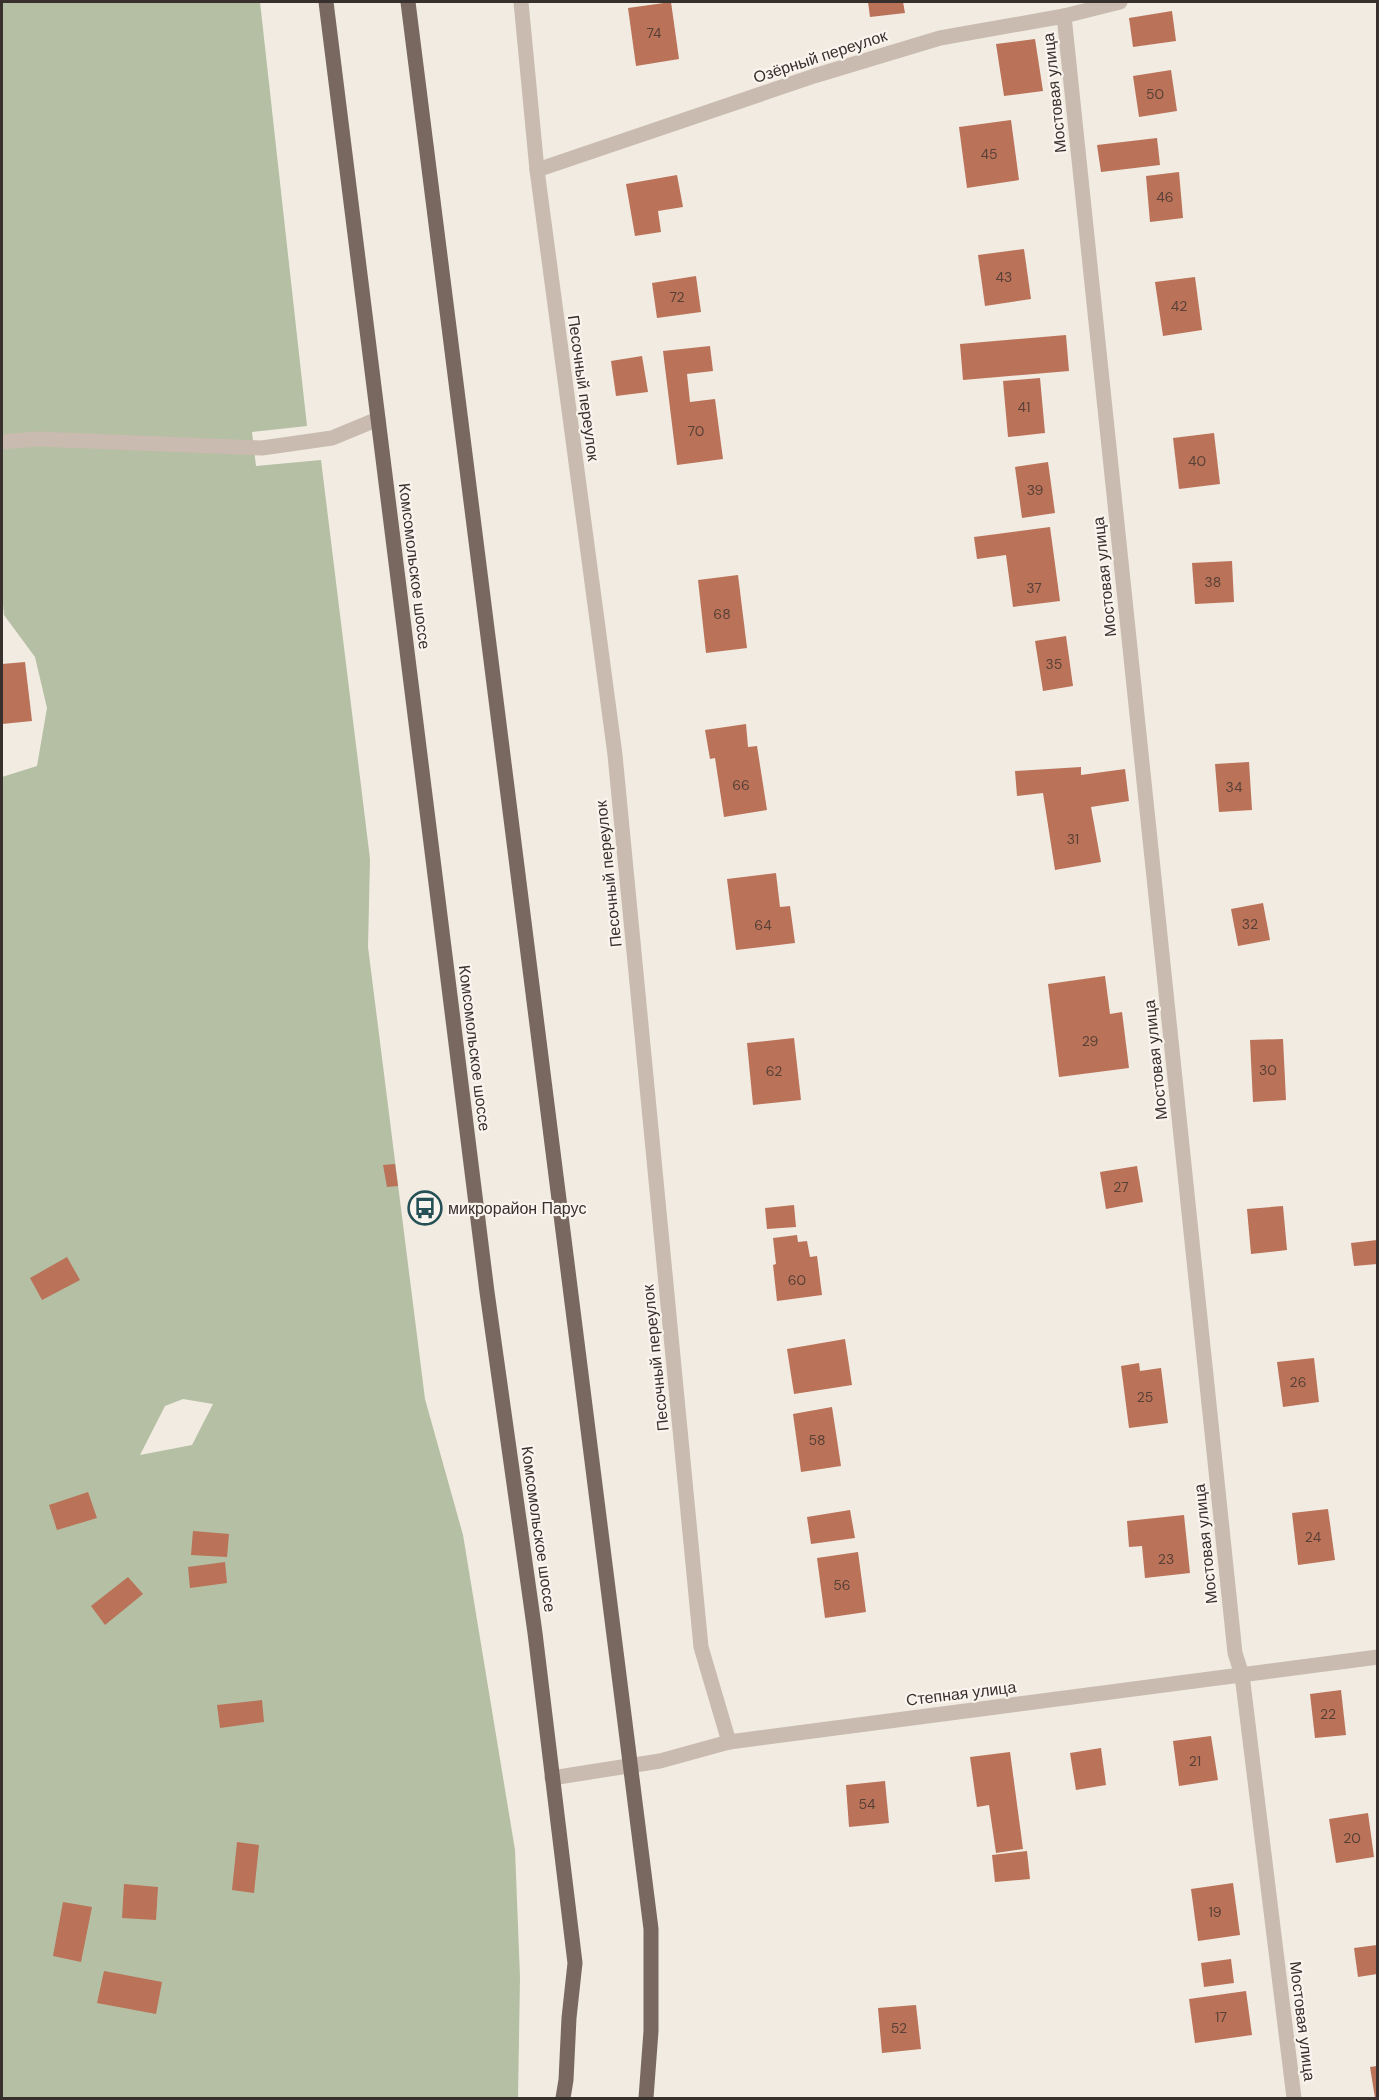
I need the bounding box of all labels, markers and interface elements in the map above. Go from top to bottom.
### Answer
house number: 74 [646,24,662,42]
street label: Озёрный переулок [751,25,891,88]
street label: Мостовая улица [1038,32,1071,154]
house number: 50 [1146,85,1164,103]
house number: 45 [980,145,998,163]
house number: 46 [1156,188,1174,206]
house number: 43 [996,268,1012,286]
house number: 72 [669,288,685,306]
house number: 42 [1171,297,1187,315]
street label: Песочный переулок [563,314,604,463]
house number: 41 [1018,398,1030,416]
house number: 70 [688,422,704,440]
house number: 40 [1188,452,1206,470]
house number: 39 [1027,481,1044,499]
street label: Комсомольское шоссе [394,482,435,651]
street label: Мостовая улица [1088,516,1121,638]
house number: 38 [1205,573,1221,591]
house number: 37 [1026,579,1042,597]
house number: 68 [713,605,731,623]
house number: 35 [1046,655,1062,673]
house number: 66 [732,776,750,794]
house number: 34 [1226,778,1243,796]
street label: Песочный переулок [590,799,627,948]
house number: 31 [1067,830,1079,848]
house number: 32 [1242,915,1258,933]
house number: 64 [754,916,772,934]
street label: Комсомольское шоссе [454,964,495,1133]
street label: Мостовая улица [1139,999,1172,1121]
house number: 29 [1082,1032,1099,1050]
house number: 30 [1259,1061,1277,1079]
house number: 62 [766,1062,782,1080]
house number: 27 [1113,1178,1129,1196]
bus stop icon: микрорайон Парус [407,1190,443,1226]
place label: микрорайон Парус [448,1198,586,1219]
house number: 60 [788,1271,806,1289]
street label: Песочный переулок [637,1283,674,1432]
house number: 26 [1290,1373,1306,1391]
house number: 25 [1137,1388,1153,1406]
house number: 58 [808,1431,826,1449]
street label: Комсомольское шоссе [516,1445,561,1614]
street label: Мостовая улица [1189,1483,1222,1605]
house number: 24 [1305,1528,1322,1546]
house number: 23 [1158,1550,1174,1568]
house number: 56 [833,1576,851,1594]
street label: Степная улица [905,1676,1017,1711]
house number: 22 [1320,1705,1336,1723]
house number: 21 [1189,1752,1201,1770]
house number: 54 [858,1795,876,1813]
house number: 20 [1343,1829,1361,1847]
house number: 19 [1208,1903,1222,1921]
street label: Мостовая улица [1285,1960,1320,2082]
house number: 17 [1215,2008,1227,2026]
house number: 52 [891,2019,907,2037]

